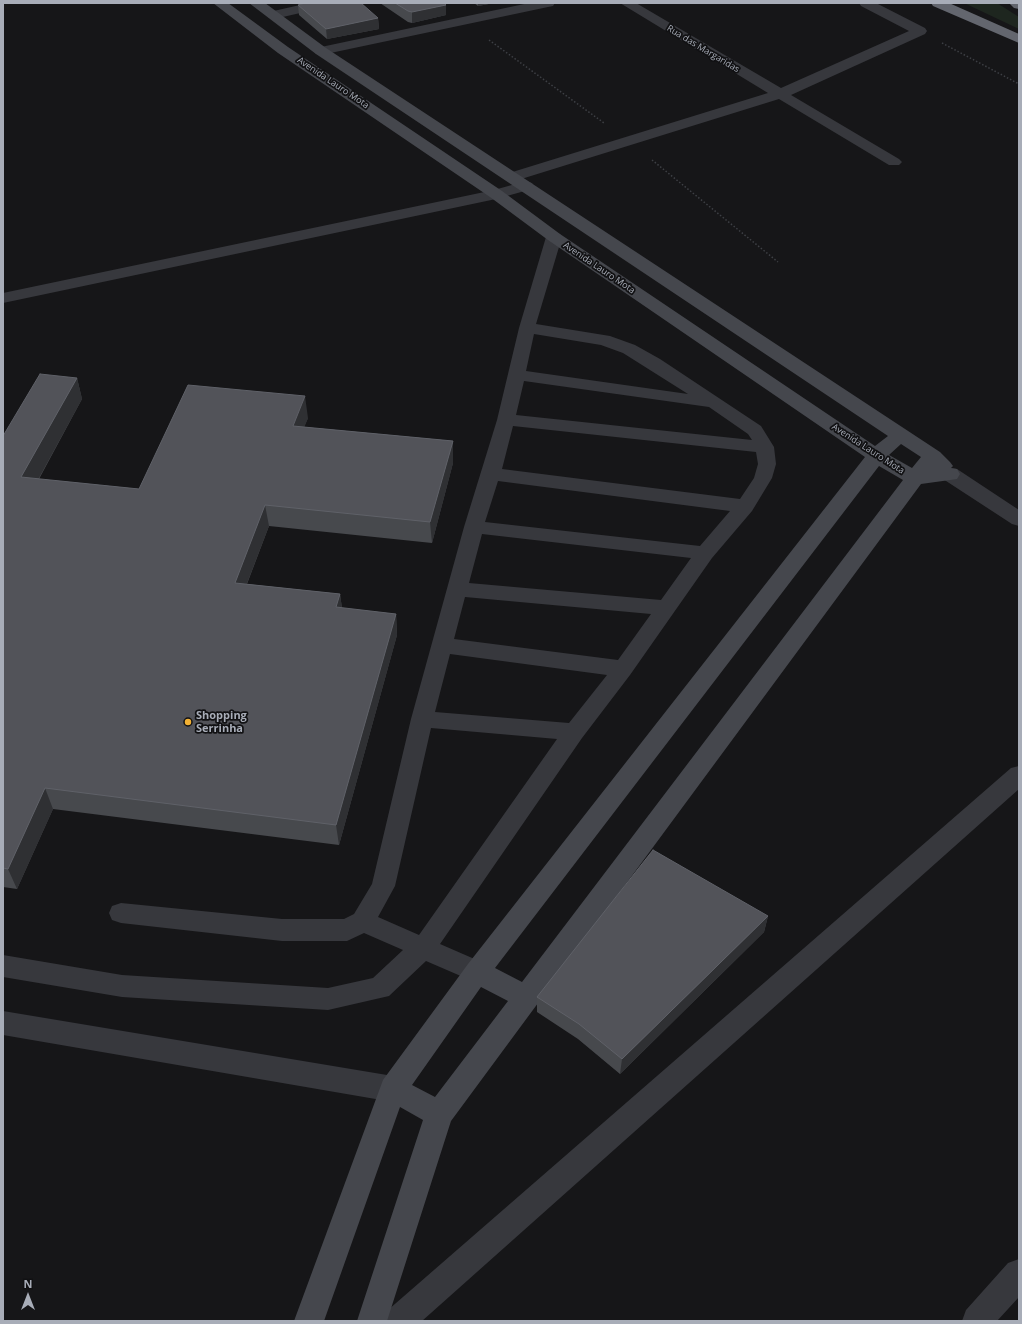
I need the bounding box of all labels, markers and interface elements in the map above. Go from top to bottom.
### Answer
street label: Rua das Margaridas [665,23,741,75]
street label: Avenida Lauro Mota [295,55,371,111]
street label: Avenida Lauro Mota [561,240,637,296]
street label: Avenida Lauro Mota [830,422,906,476]
place label: Shopping Serrinha [196,709,247,735]
marker: Shopping Serrinha [183,717,193,727]
north arrow [8,1276,48,1316]
text: N [24,1276,32,1291]

